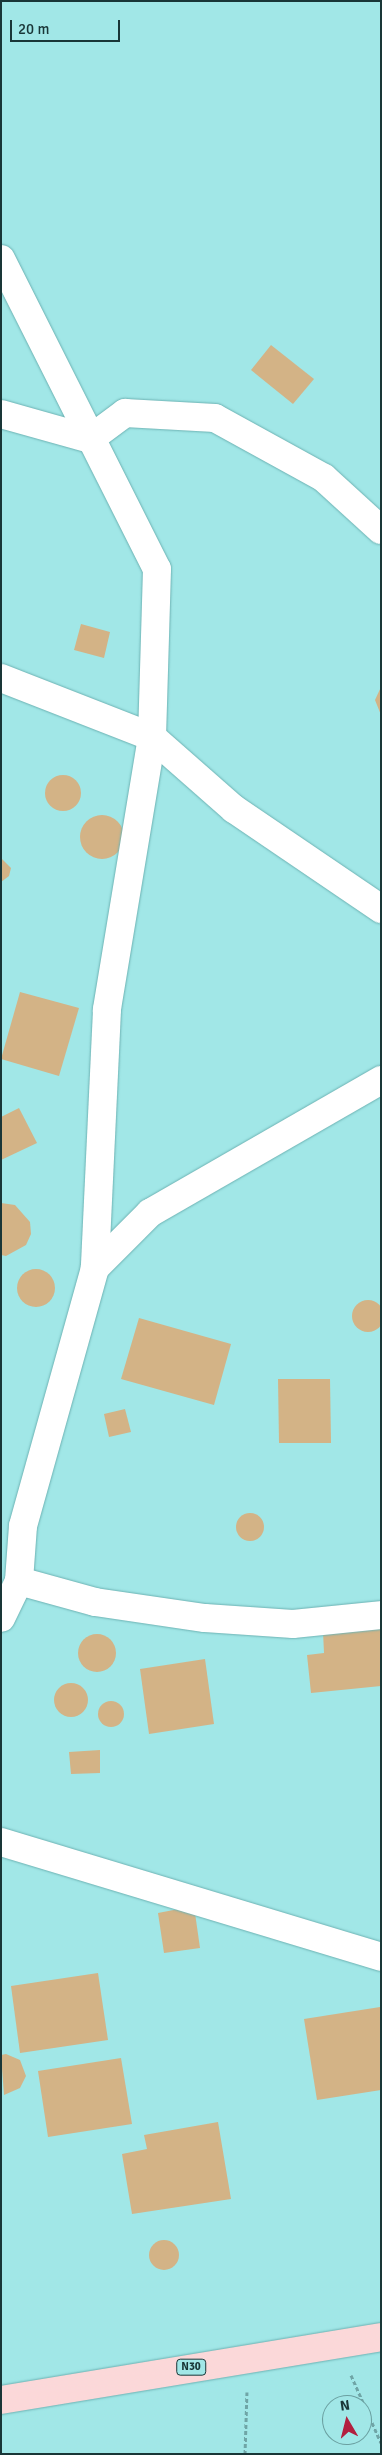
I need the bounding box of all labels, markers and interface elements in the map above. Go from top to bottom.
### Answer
scale bar [12,10,122,42]
text: 20 m [18,20,49,38]
road number: N30 [176,2358,206,2376]
north arrow [322,2395,372,2445]
text: N [339,2397,351,2415]

